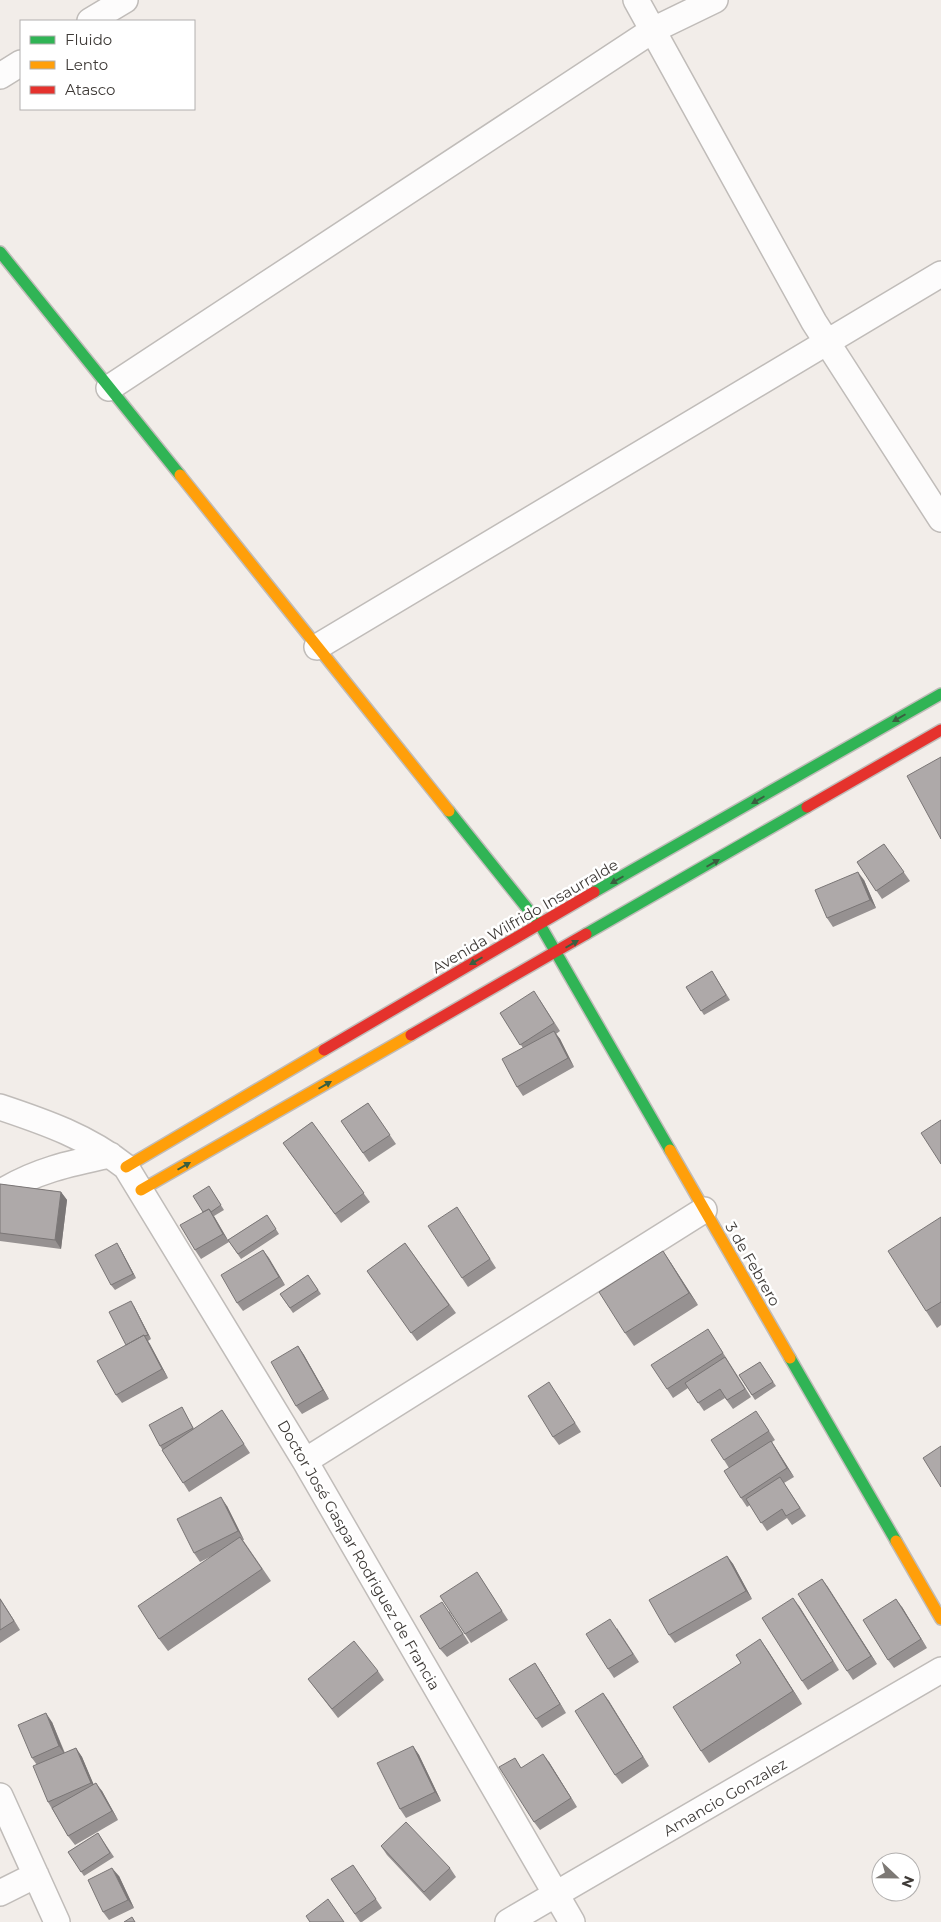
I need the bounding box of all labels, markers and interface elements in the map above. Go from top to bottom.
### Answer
legend [20,20,195,110]
text: Fluido [65,30,112,49]
text: Lento [65,55,108,74]
text: Atasco [65,80,115,99]
one-way arrow [892,714,905,723]
one-way arrow [751,795,765,804]
street label: Avenida Wilfrido Insaurralde [429,855,621,977]
one-way arrow [706,858,720,867]
one-way arrow [610,875,623,884]
one-way arrow [566,940,579,949]
one-way arrow [469,956,482,965]
one-way arrow [318,1081,332,1090]
one-way arrow [176,1162,191,1170]
street label: 3 de Febrero [721,1218,785,1310]
street label: Doctor José Gaspar Rodriguez de Francia [274,1417,444,1693]
street label: Amancio Gonzalez [660,1754,791,1840]
north arrow [871,1852,921,1902]
text: N [898,1873,919,1890]

